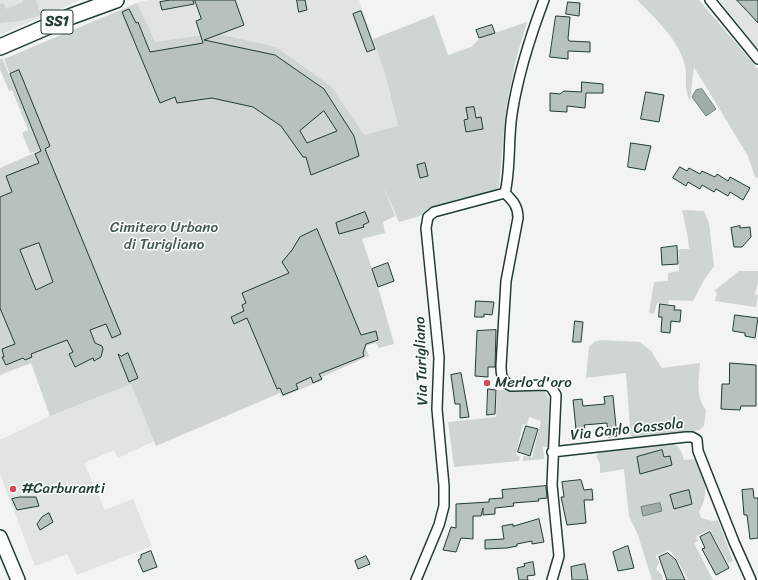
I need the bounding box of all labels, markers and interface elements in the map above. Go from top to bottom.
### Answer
road number: SS1 [41,10,73,34]
park label: Cimitero Urbano di Turigliano [110,219,218,254]
street label: Via Turigliano [411,316,433,406]
place label: Merlo d'oro [495,374,572,392]
marker: Merlo d'oro [482,378,492,388]
street label: Via Carlo Cassola [570,415,684,445]
place label: #Carburanti [21,480,105,498]
marker: #Carburanti [8,484,18,494]

